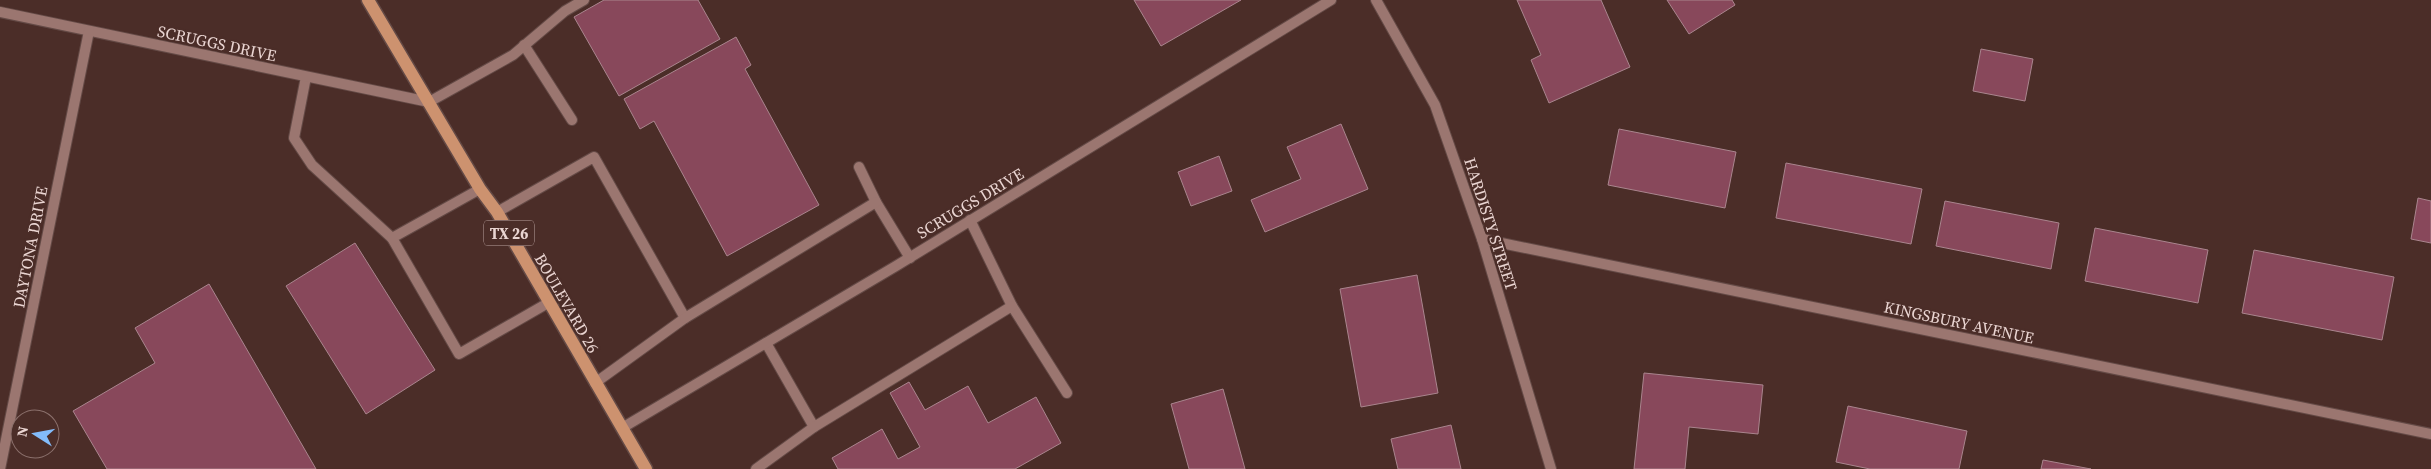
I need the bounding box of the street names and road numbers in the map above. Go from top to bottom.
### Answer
street label: SCRUGGS DRIVE [156,20,279,66]
street label: HARDISTY STREET [1459,155,1523,294]
street label: SCRUGGS DRIVE [913,162,1028,244]
street label: DAYTONA DRIVE [7,184,53,310]
road number: TX 26 [484,220,534,246]
street label: BOULEVARD 26 [530,249,604,357]
street label: KINGSBURY AVENUE [1882,295,2036,349]

